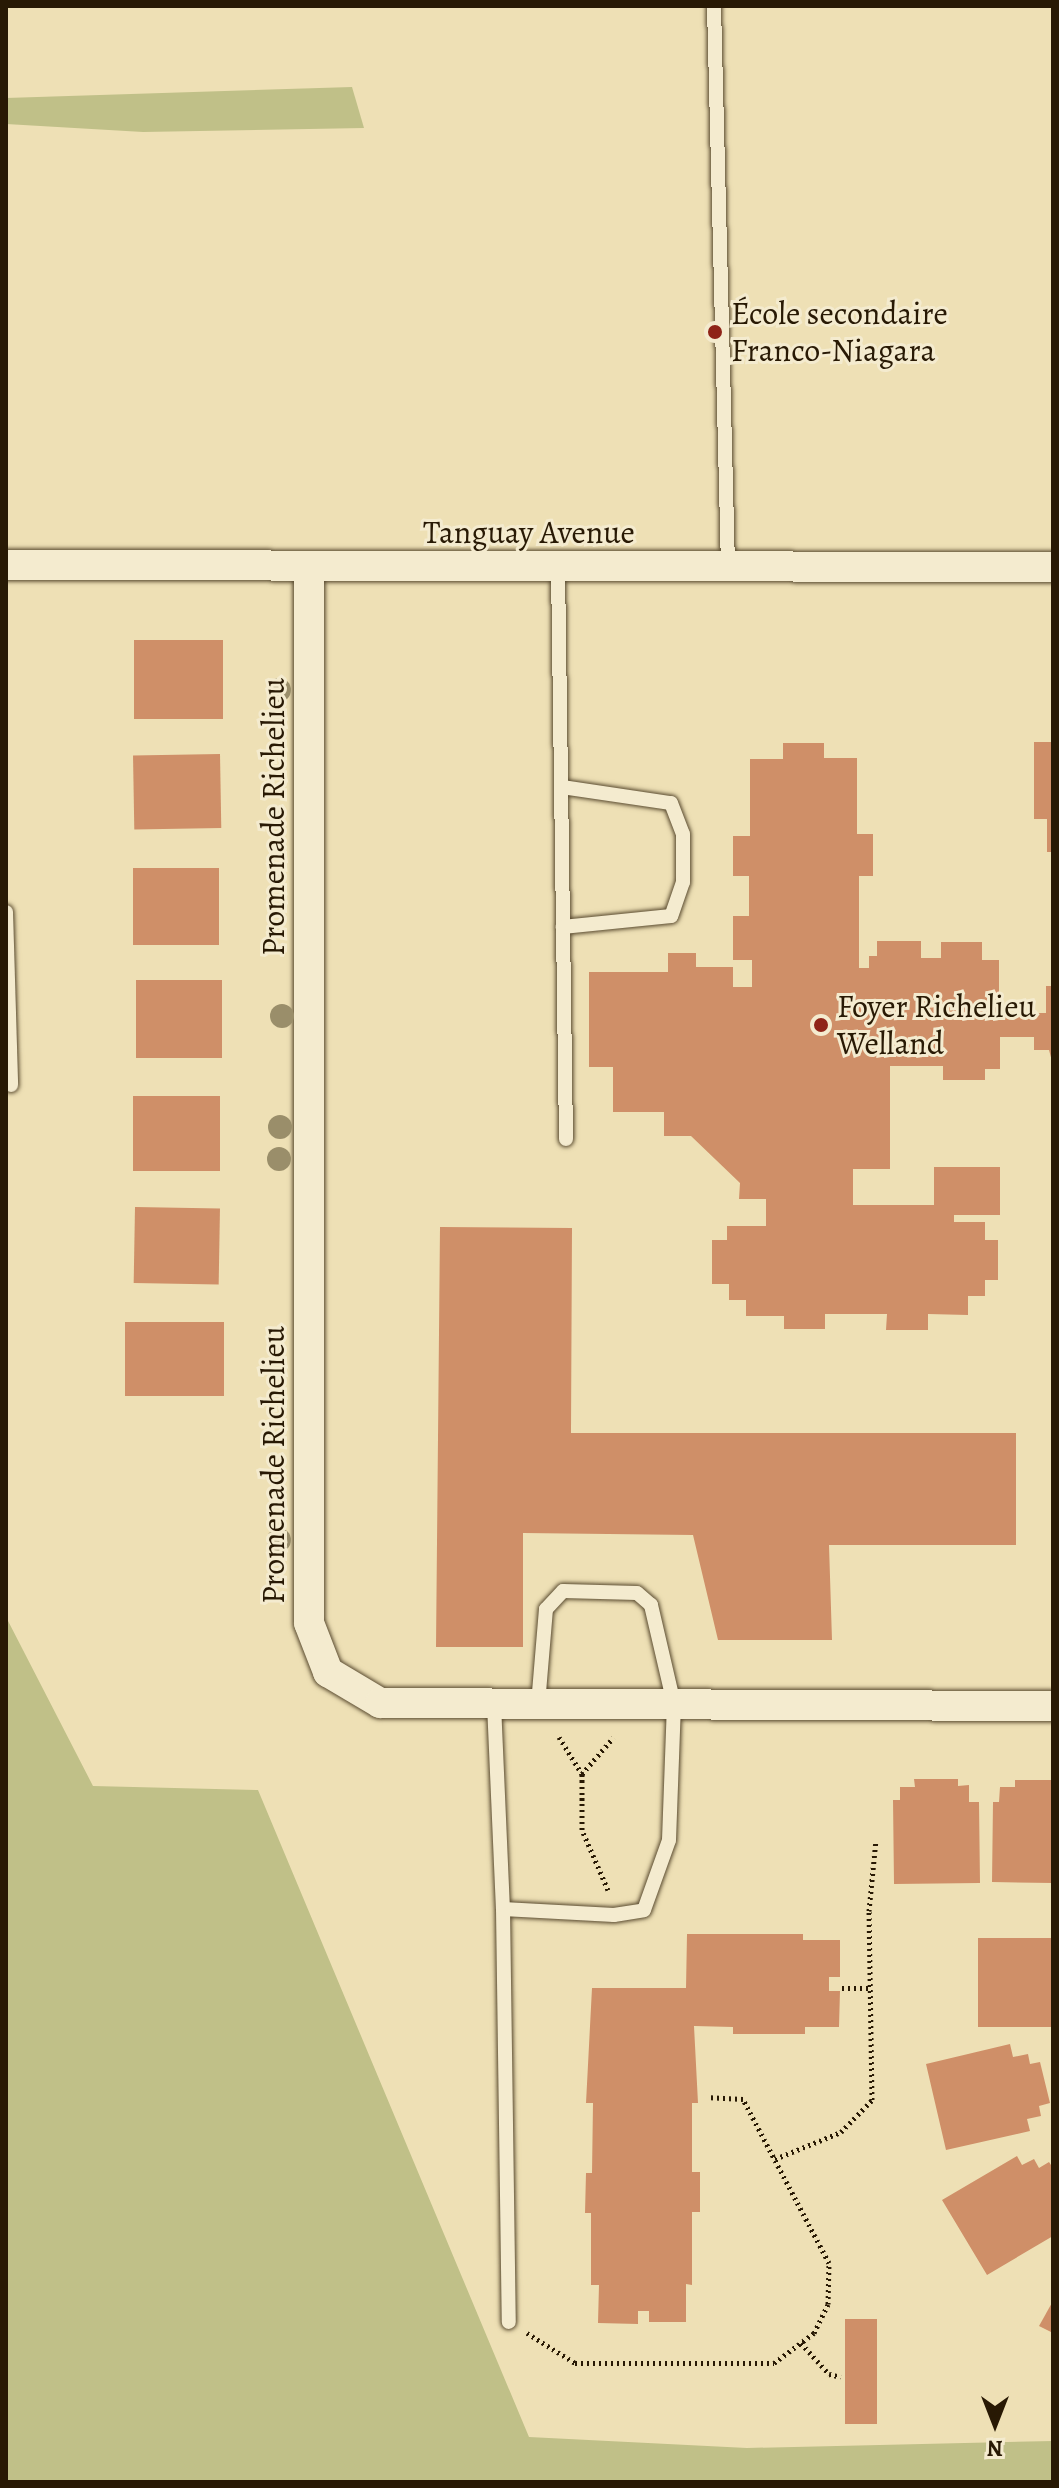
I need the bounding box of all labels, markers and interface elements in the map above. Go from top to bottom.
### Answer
place label: École secondaire Franco-Niagara [731,295,948,370]
marker: École secondaire Franco-Niagara [706,323,724,341]
street label: Tanguay Avenue [423,513,635,551]
street label: Promenade Richelieu [254,678,292,956]
place label: Foyer Richelieu Welland [837,988,1036,1063]
marker: Foyer Richelieu Welland [812,1016,830,1034]
street label: Promenade Richelieu [254,1326,292,1604]
north arrow [955,2384,1035,2464]
text: N [987,2433,1003,2463]

